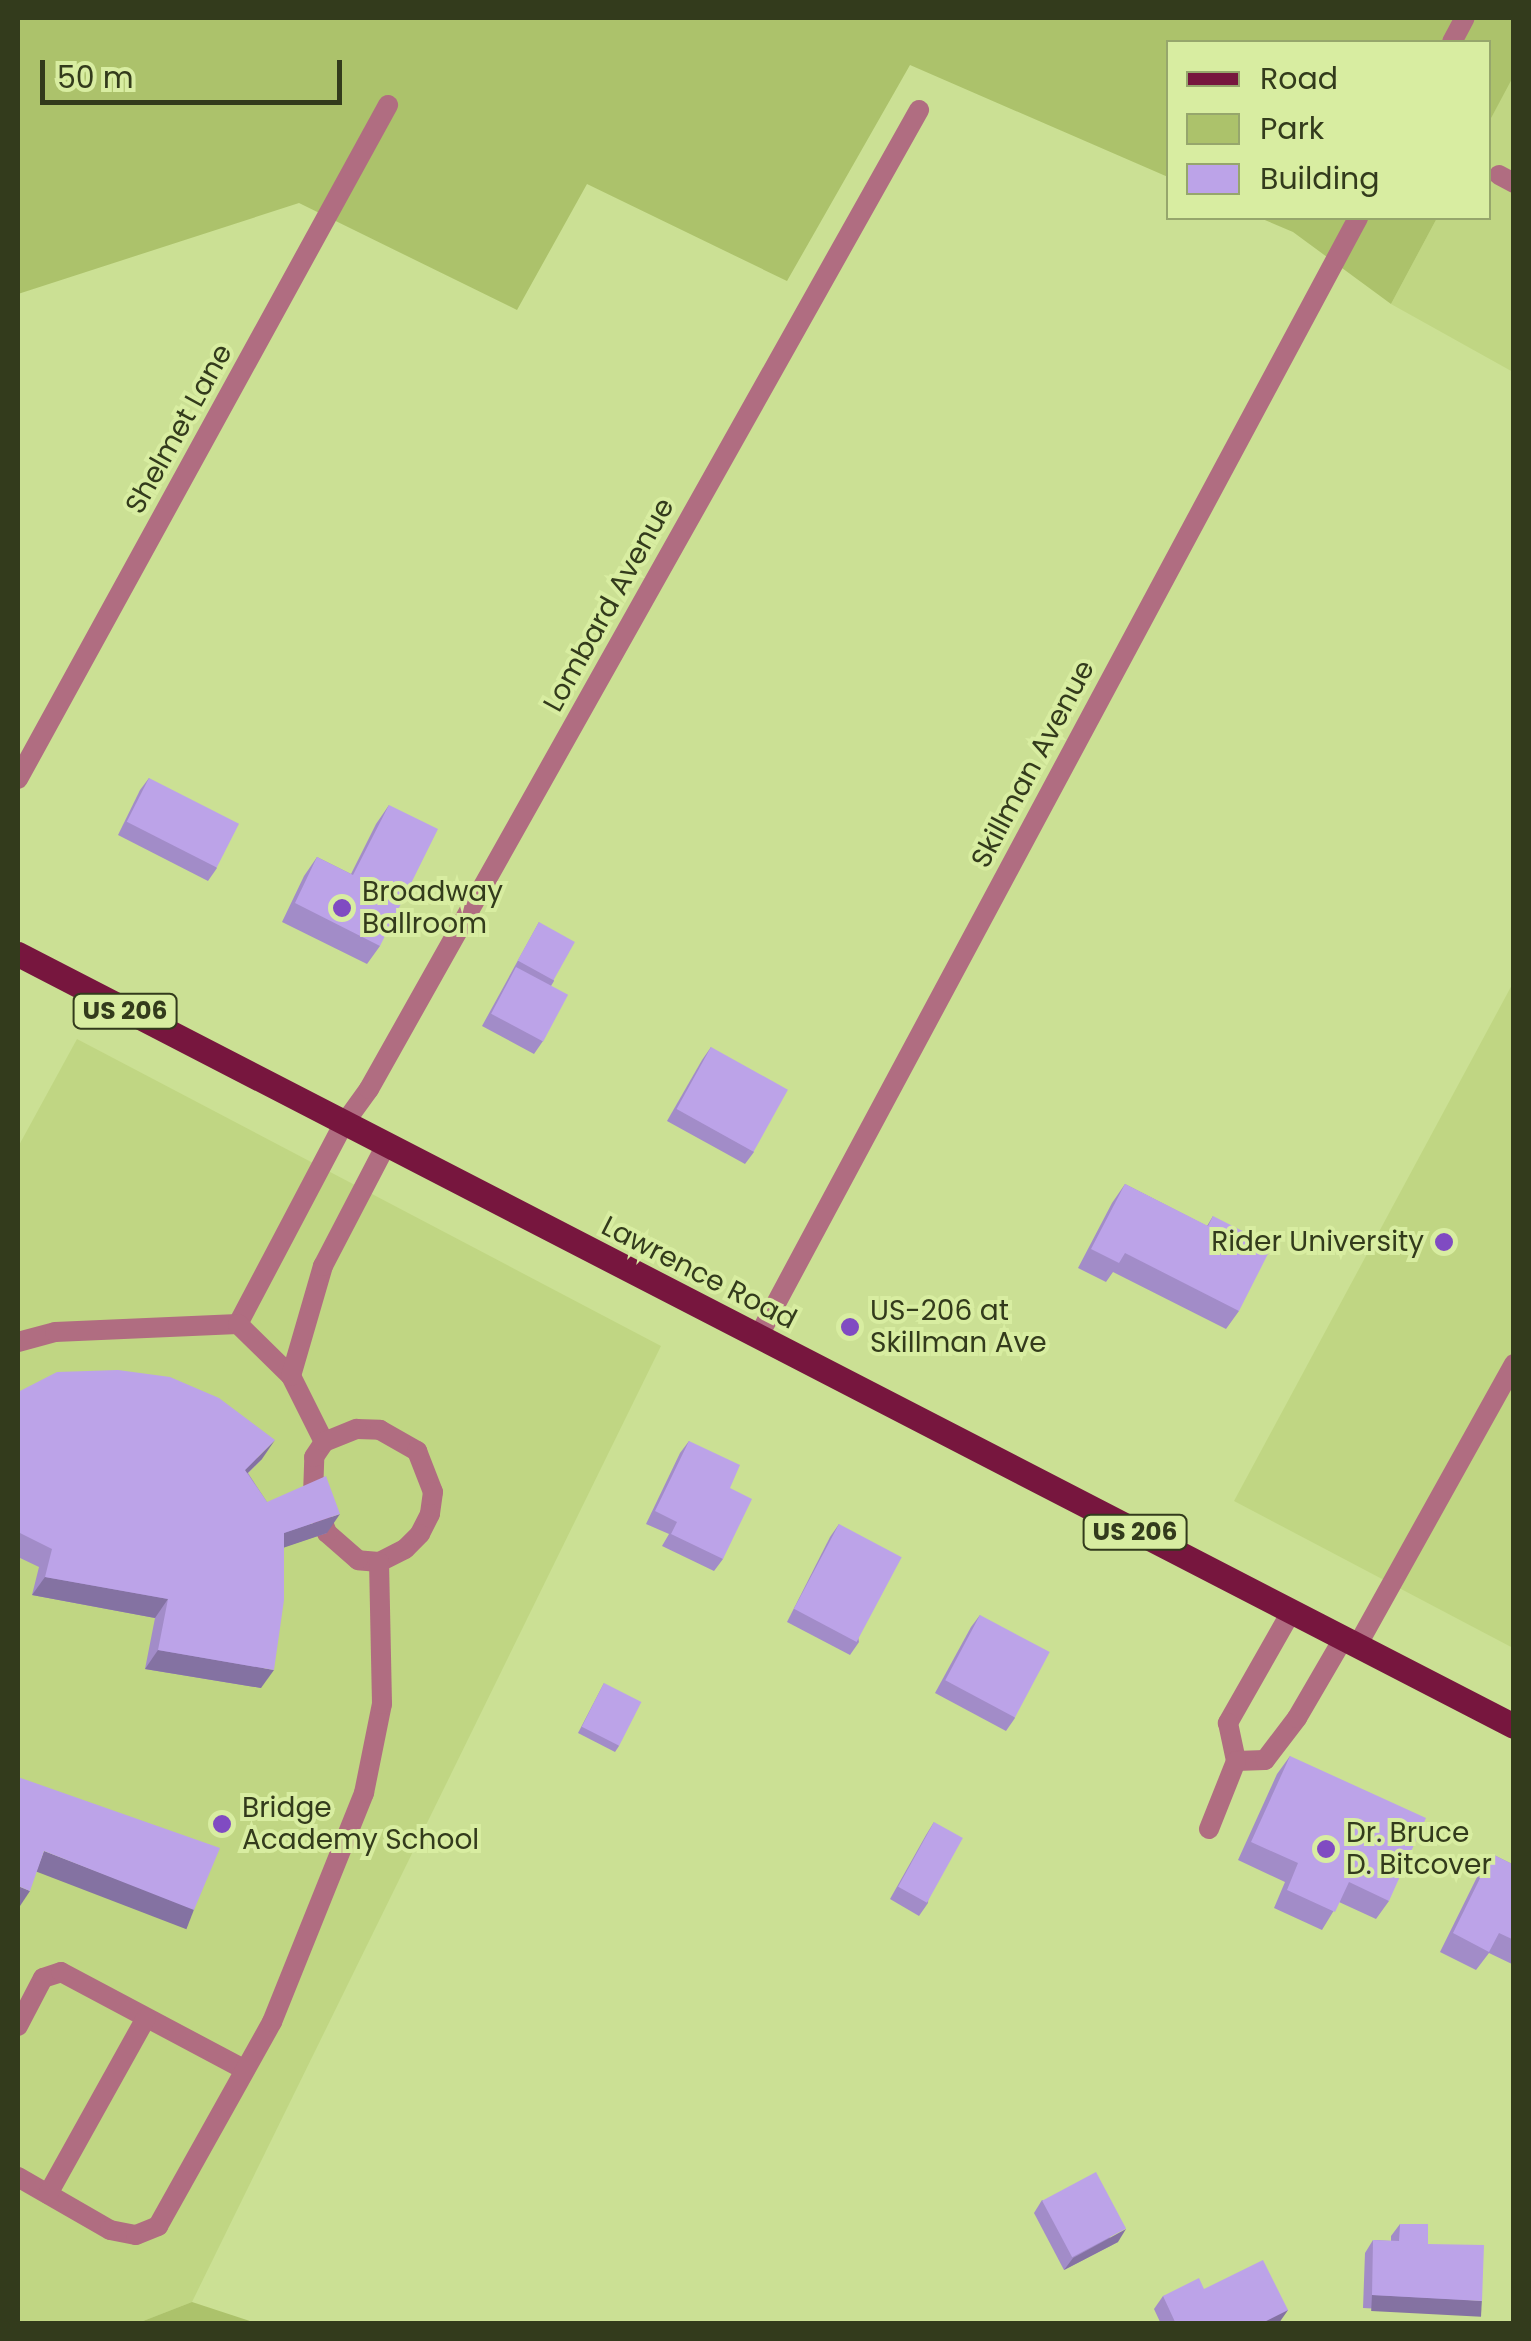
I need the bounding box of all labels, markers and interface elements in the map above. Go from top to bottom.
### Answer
scale bar [45,40,348,102]
legend [1166,40,1491,220]
text: 50 m [57,56,134,99]
text: Road [1260,57,1338,100]
text: Park [1260,107,1324,150]
text: Building [1260,157,1380,200]
street label: Shelmet Lane [119,338,239,520]
street label: Lombard Avenue [536,492,682,718]
street label: Skillman Avenue [964,655,1102,873]
place label: Broadway Ballroom [362,875,503,941]
marker: Broadway Ballroom [331,897,353,919]
road number: US 206 [72,991,178,1031]
street label: Lawrence Road [596,1209,802,1337]
place label: Rider University [1211,1225,1424,1259]
marker: Rider University [1433,1231,1455,1253]
place label: US-206 at Skillman Ave [870,1294,1047,1360]
marker: US-206 at Skillman Ave [839,1316,861,1338]
road number: US 206 [1082,1512,1188,1552]
place label: Bridge Academy School [242,1791,479,1857]
marker: Bridge Academy School [211,1813,233,1835]
place label: Dr. Bruce D. Bitcover [1346,1816,1492,1882]
marker: Dr. Bruce D. Bitcover [1315,1838,1337,1860]

